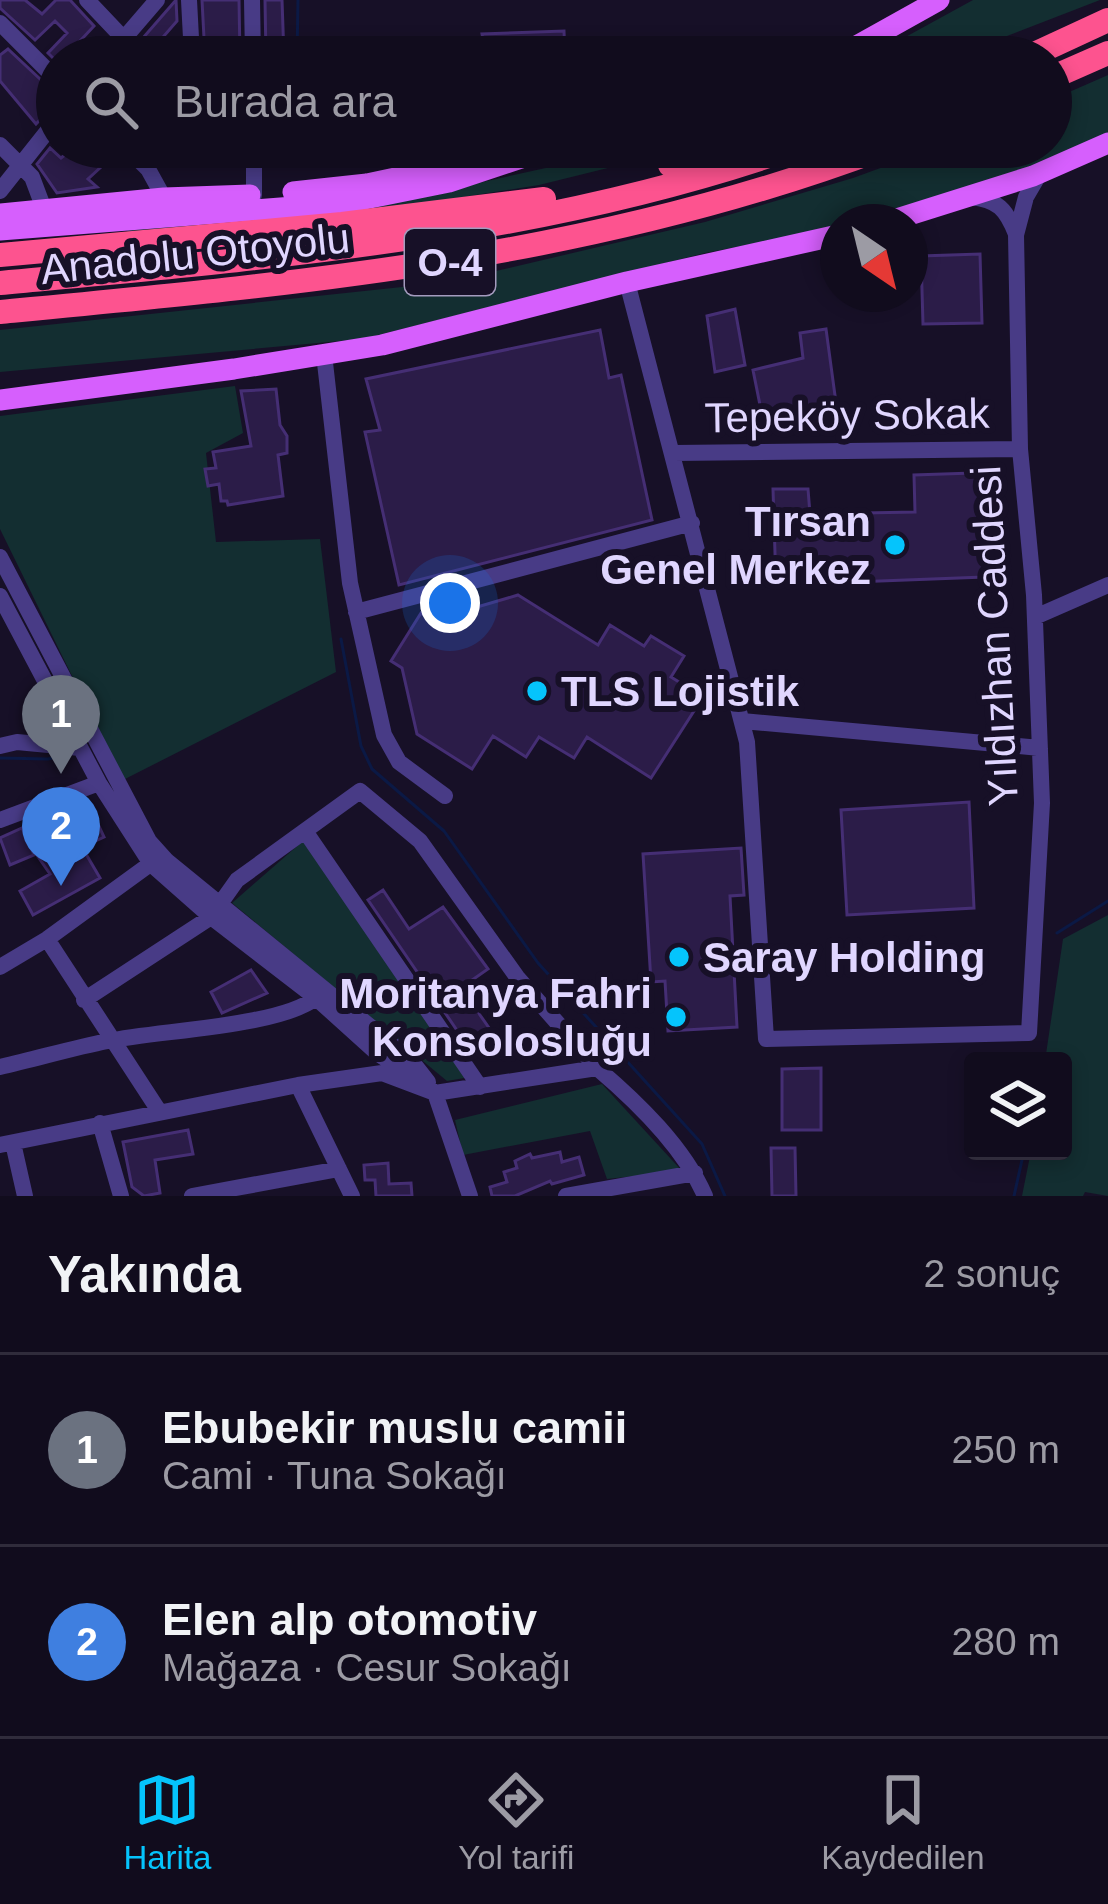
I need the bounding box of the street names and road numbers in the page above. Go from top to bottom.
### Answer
street label: Anadolu Otoyolu [38,214,352,293]
road number: O-4 [405,229,495,295]
street label: Tepeköy Sokak [704,390,991,441]
street label: Yıldızhan Caddesi [962,465,1027,807]

